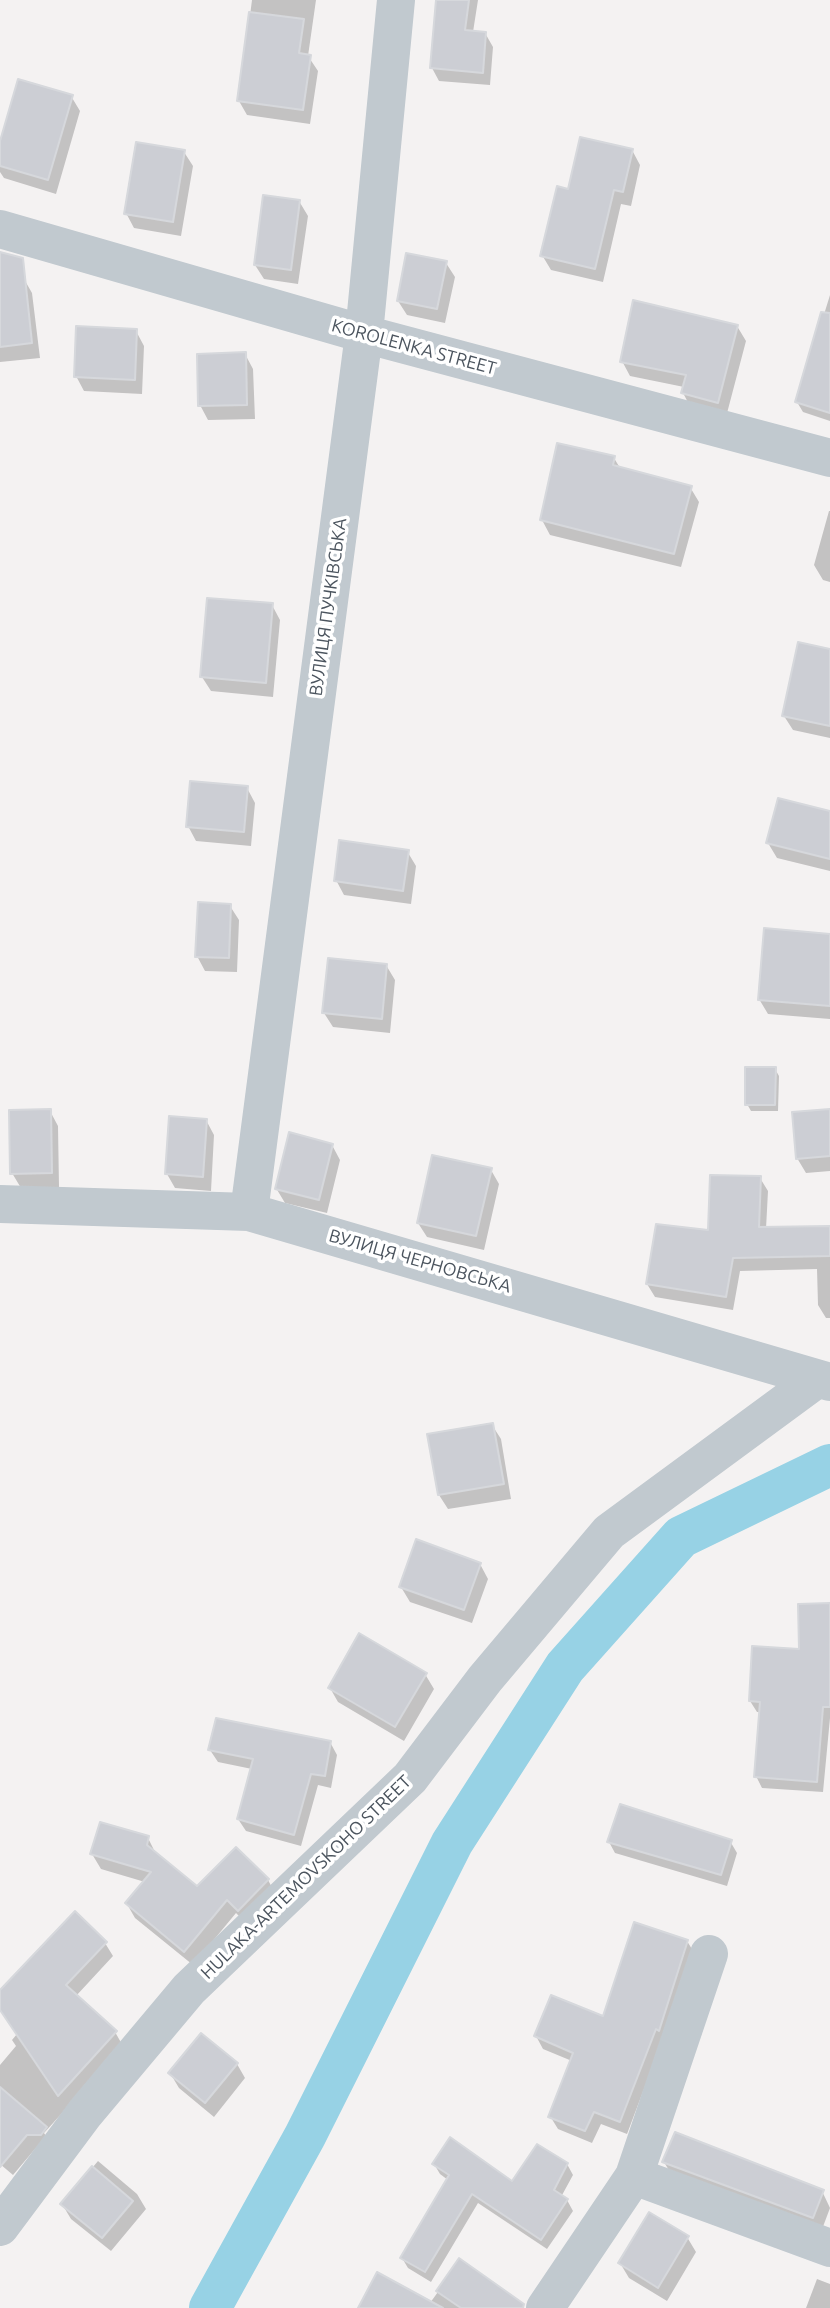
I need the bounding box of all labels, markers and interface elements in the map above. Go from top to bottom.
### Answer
street label: KOROLENKA STREET [329,315,499,379]
street label: ВУЛИЦЯ ПУЧКІВСЬКА [305,517,351,697]
street label: ВУЛИЦЯ ЧЕРНОВСЬКА [326,1225,514,1297]
street label: HULAKA-ARTEMOVSKOHO STREET [196,1771,416,1983]

